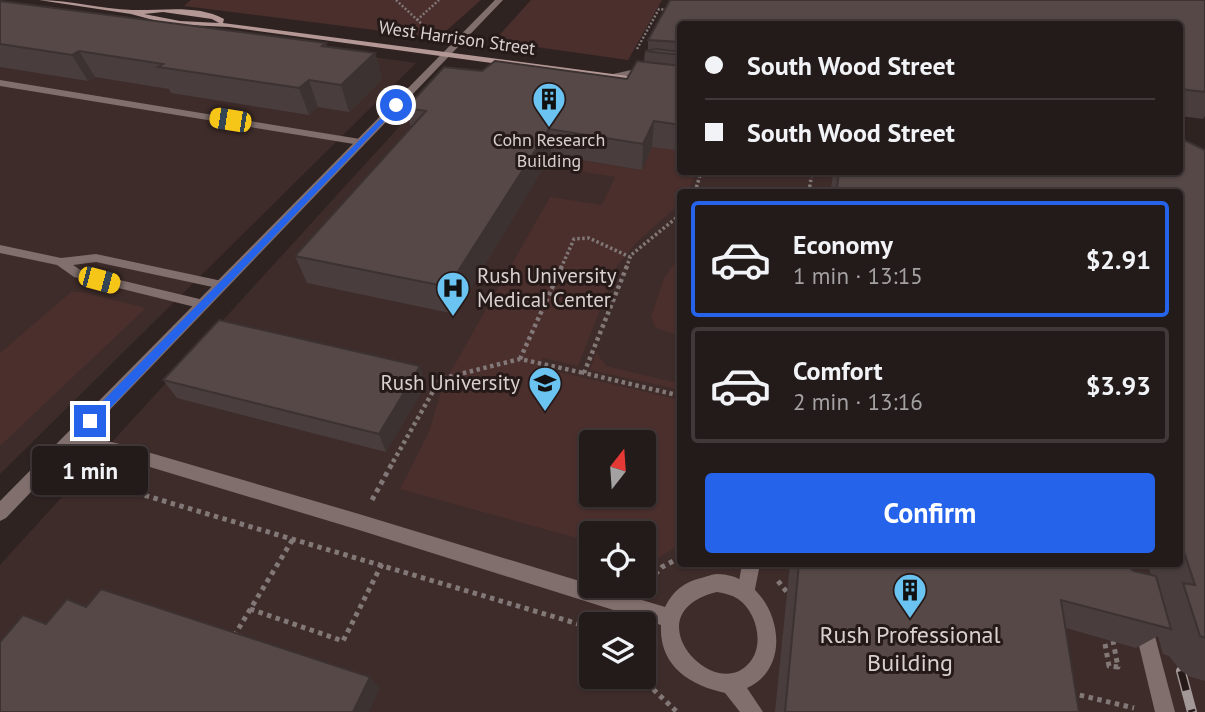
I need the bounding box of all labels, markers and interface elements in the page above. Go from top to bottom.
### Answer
street label: West Harrison Street [377,15,537,60]
text: South Wood Street [747,49,955,82]
building icon: Cohn Research Building [530,80,568,129]
route start [380,89,412,121]
car [208,106,253,134]
text: South Wood Street [747,116,955,149]
place label: Cohn Research Building [493,128,605,172]
icon: car [709,228,772,291]
text: Economy [793,228,893,261]
text: $2.91 [1086,243,1151,276]
text: 1 min · 13:15 [793,261,923,290]
place label: Rush University Medical Center [477,262,617,313]
car [76,264,123,296]
hospital icon: Rush University Medical Center [434,269,472,318]
icon: car [709,354,772,417]
text: Comfort [793,354,883,387]
school or university icon: Rush University [526,364,564,413]
place label: Rush University [381,369,520,396]
text: $3.93 [1086,369,1151,402]
text: 2 min · 13:16 [793,387,923,416]
route end [74,405,106,437]
north arrow [579,430,656,508]
map controls [579,430,656,689]
callout: 1 min [32,446,148,494]
text: 1 min [62,456,118,485]
button: Confirm [705,473,1155,553]
button: locate [579,521,656,598]
building icon: Rush Professional Building [891,571,929,620]
button: layers [579,612,656,689]
place label: Rush Professional Building [819,619,1001,678]

